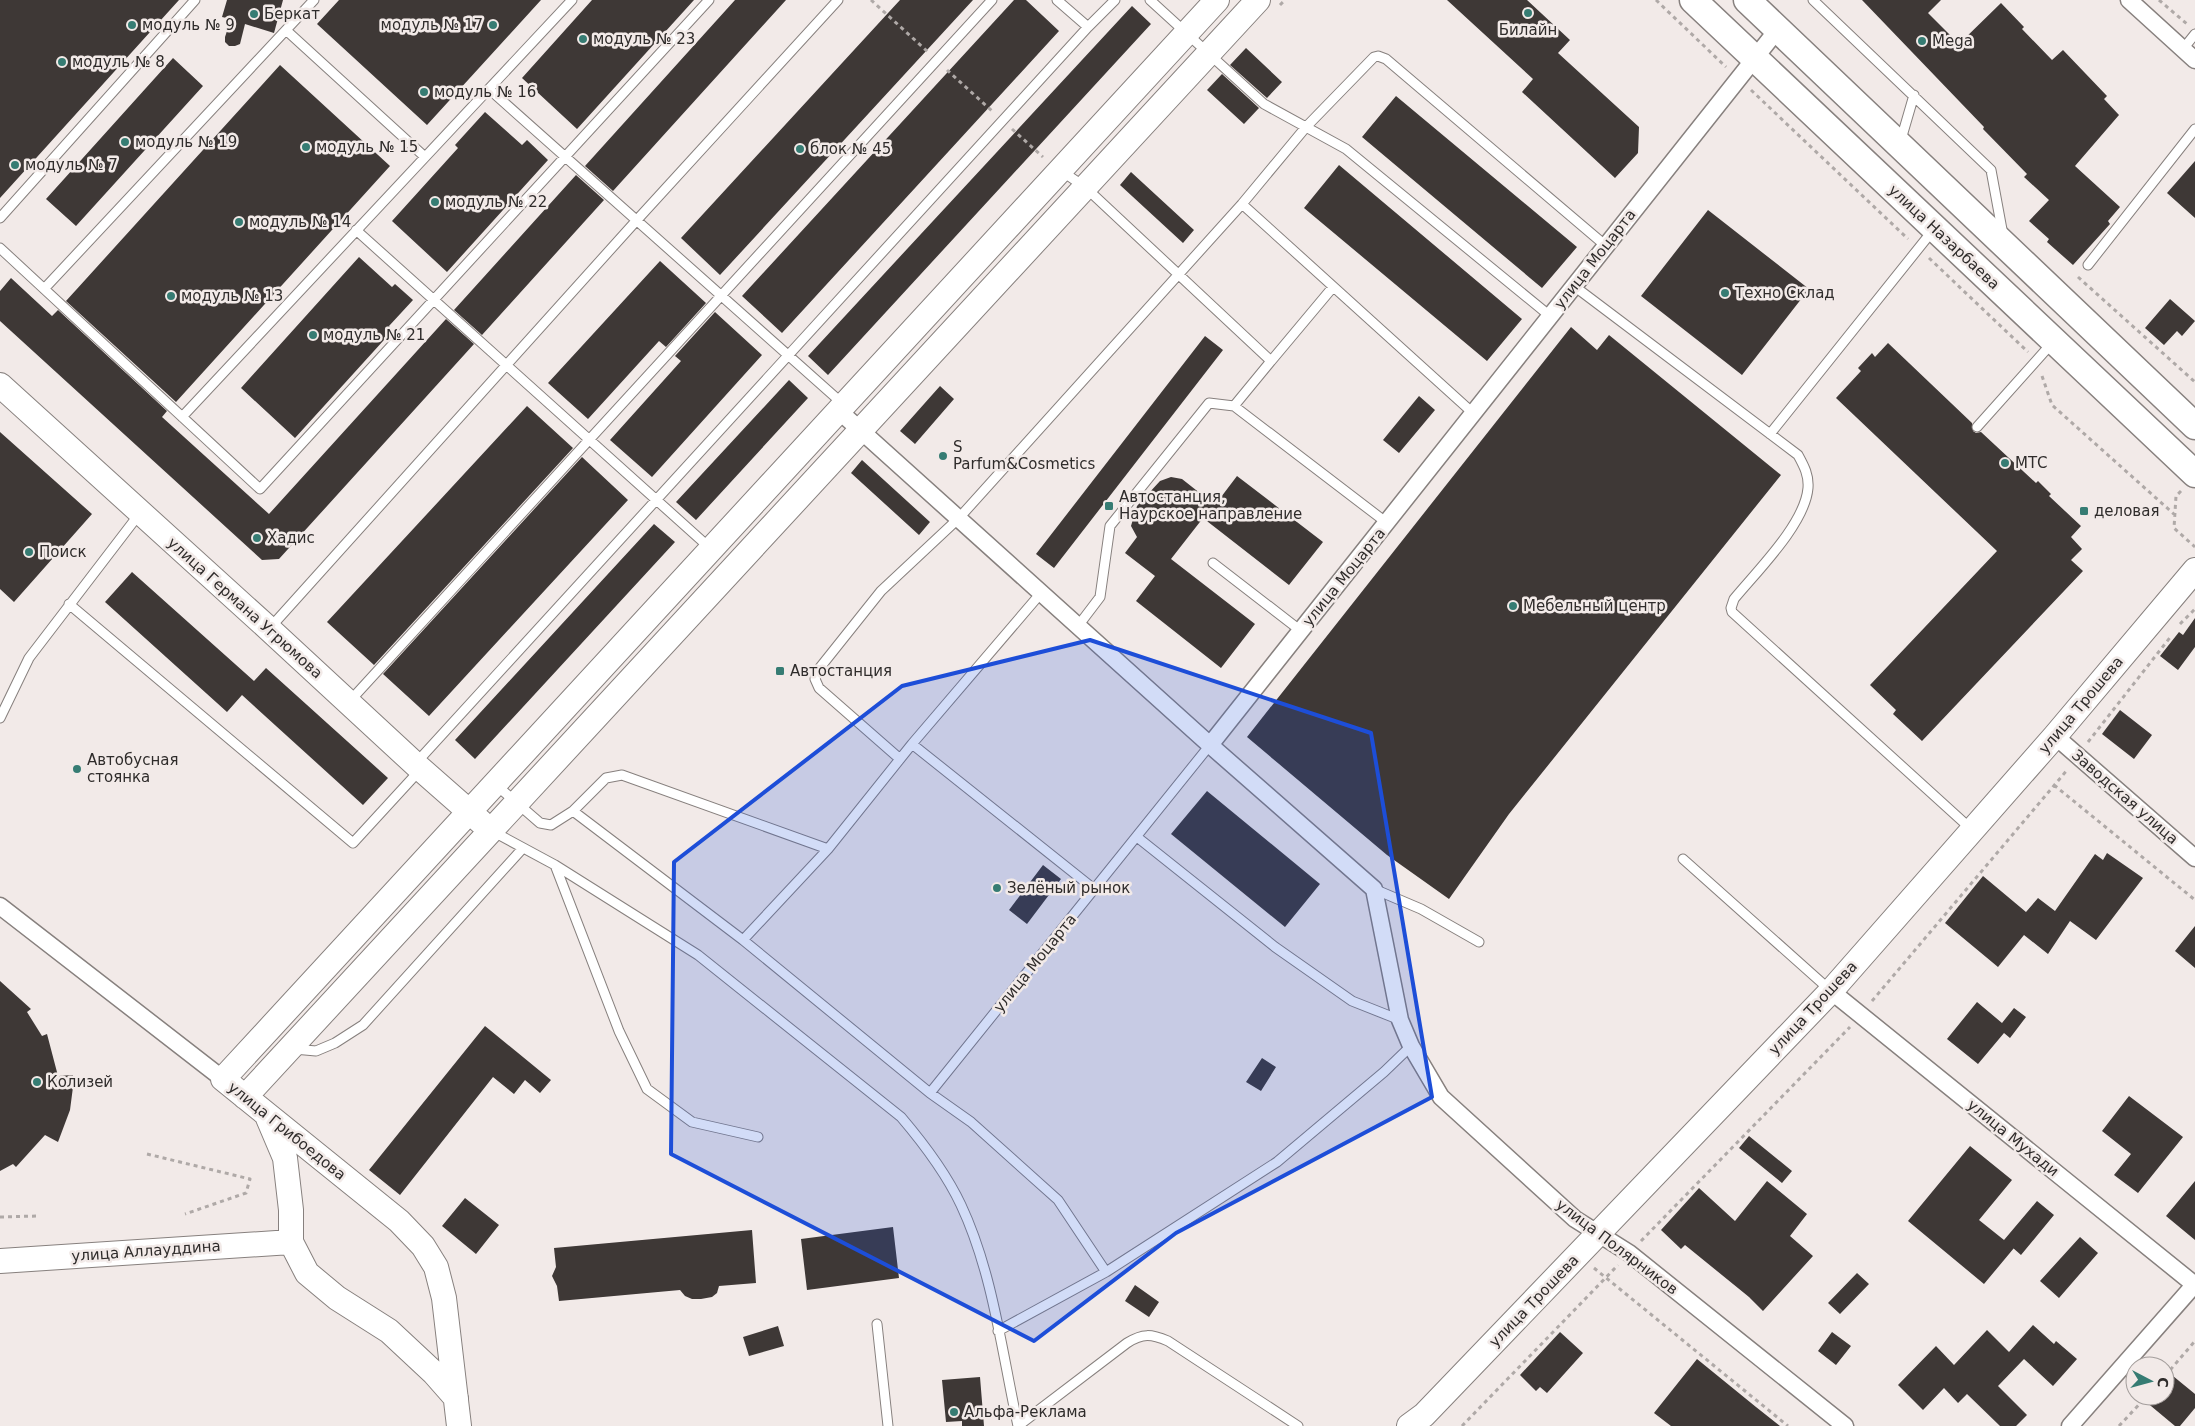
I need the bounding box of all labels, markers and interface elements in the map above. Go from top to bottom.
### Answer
place label: Беркат [264,5,320,23]
marker: Билайн [1522,7,1534,19]
marker: Беркат [248,8,260,20]
place label: модуль № 9 [142,16,235,34]
place label: модуль № 17 [381,16,483,34]
marker: модуль № 9 [126,19,138,31]
marker: модуль № 17 [487,19,499,31]
place label: Билайн [1499,21,1557,39]
place label: модуль № 23 [593,30,695,48]
place label: Mega [1932,32,1973,50]
marker: модуль № 23 [577,33,589,45]
marker: Mega [1916,35,1928,47]
place label: модуль № 8 [72,53,165,71]
marker: модуль № 8 [56,56,68,68]
place label: модуль № 16 [434,83,536,101]
marker: модуль № 16 [418,86,430,98]
place label: модуль № 19 [135,133,237,151]
marker: модуль № 19 [119,136,131,148]
place label: модуль № 15 [316,138,418,156]
place label: блок № 45 [810,140,891,158]
marker: модуль № 15 [300,141,312,153]
marker: блок № 45 [794,143,806,155]
place label: модуль № 7 [25,156,118,174]
marker: модуль № 7 [9,159,21,171]
street label: улица Назарбаева [1885,181,2003,293]
place label: модуль № 22 [445,193,547,211]
marker: модуль № 22 [429,196,441,208]
street label: улица Моцарта [1551,206,1639,312]
place label: модуль № 14 [249,213,351,231]
marker: модуль № 14 [233,216,245,228]
place label: Техно Склад [1734,284,1835,302]
place label: модуль № 13 [181,287,283,305]
marker: Техно Склад [1719,287,1731,299]
marker: модуль № 13 [165,290,177,302]
place label: модуль № 21 [323,326,425,344]
marker: модуль № 21 [307,329,319,341]
place label: S Parfum&Cosmetics [953,438,1095,473]
marker: S Parfum&Cosmetics [937,450,949,462]
place label: МТС [2015,454,2048,472]
marker: МТС [1999,457,2011,469]
place label: Автостанция, Наурское направление [1119,488,1302,523]
marker: Автостанция, Наурское направление [1103,500,1115,512]
place label: деловая [2094,502,2159,520]
marker: деловая [2078,505,2090,517]
street label: улица Моцарта [1299,524,1389,630]
place label: Хадис [267,529,315,547]
marker: Хадис [251,532,263,544]
street label: улица Германа Угрюмова [164,534,326,682]
place label: Поиск [39,543,87,561]
marker: Поиск [23,546,35,558]
place label: Мебельный центр [1523,597,1666,615]
marker: Мебельный центр [1507,600,1519,612]
street label: улица Трошева [2035,653,2127,757]
place label: Автостанция [790,662,892,680]
marker: Автостанция [774,665,786,677]
street label: Заводская улица [2068,746,2182,848]
place label: Автобусная стоянка [87,751,178,786]
marker: Автобусная стоянка [71,763,83,775]
place label: Зелёный рынок [1007,879,1130,897]
marker: Зелёный рынок [991,882,1003,894]
street label: улица Моцарта [990,910,1080,1016]
street label: улица Трошева [1765,958,1861,1058]
place label: Колизей [47,1073,113,1091]
marker: Колизей [31,1076,43,1088]
street label: улица Грибоедова [225,1078,349,1184]
street label: улица Мухади [1964,1096,2062,1180]
street label: улица Полярников [1553,1195,1681,1299]
street label: улица Аллауддина [71,1237,221,1265]
street label: улица Трошева [1485,1251,1583,1351]
north arrow [2125,1356,2175,1406]
text: С [2154,1376,2171,1388]
place label: Альфа-Реклама [964,1403,1087,1421]
marker: Альфа-Реклама [948,1406,960,1418]

